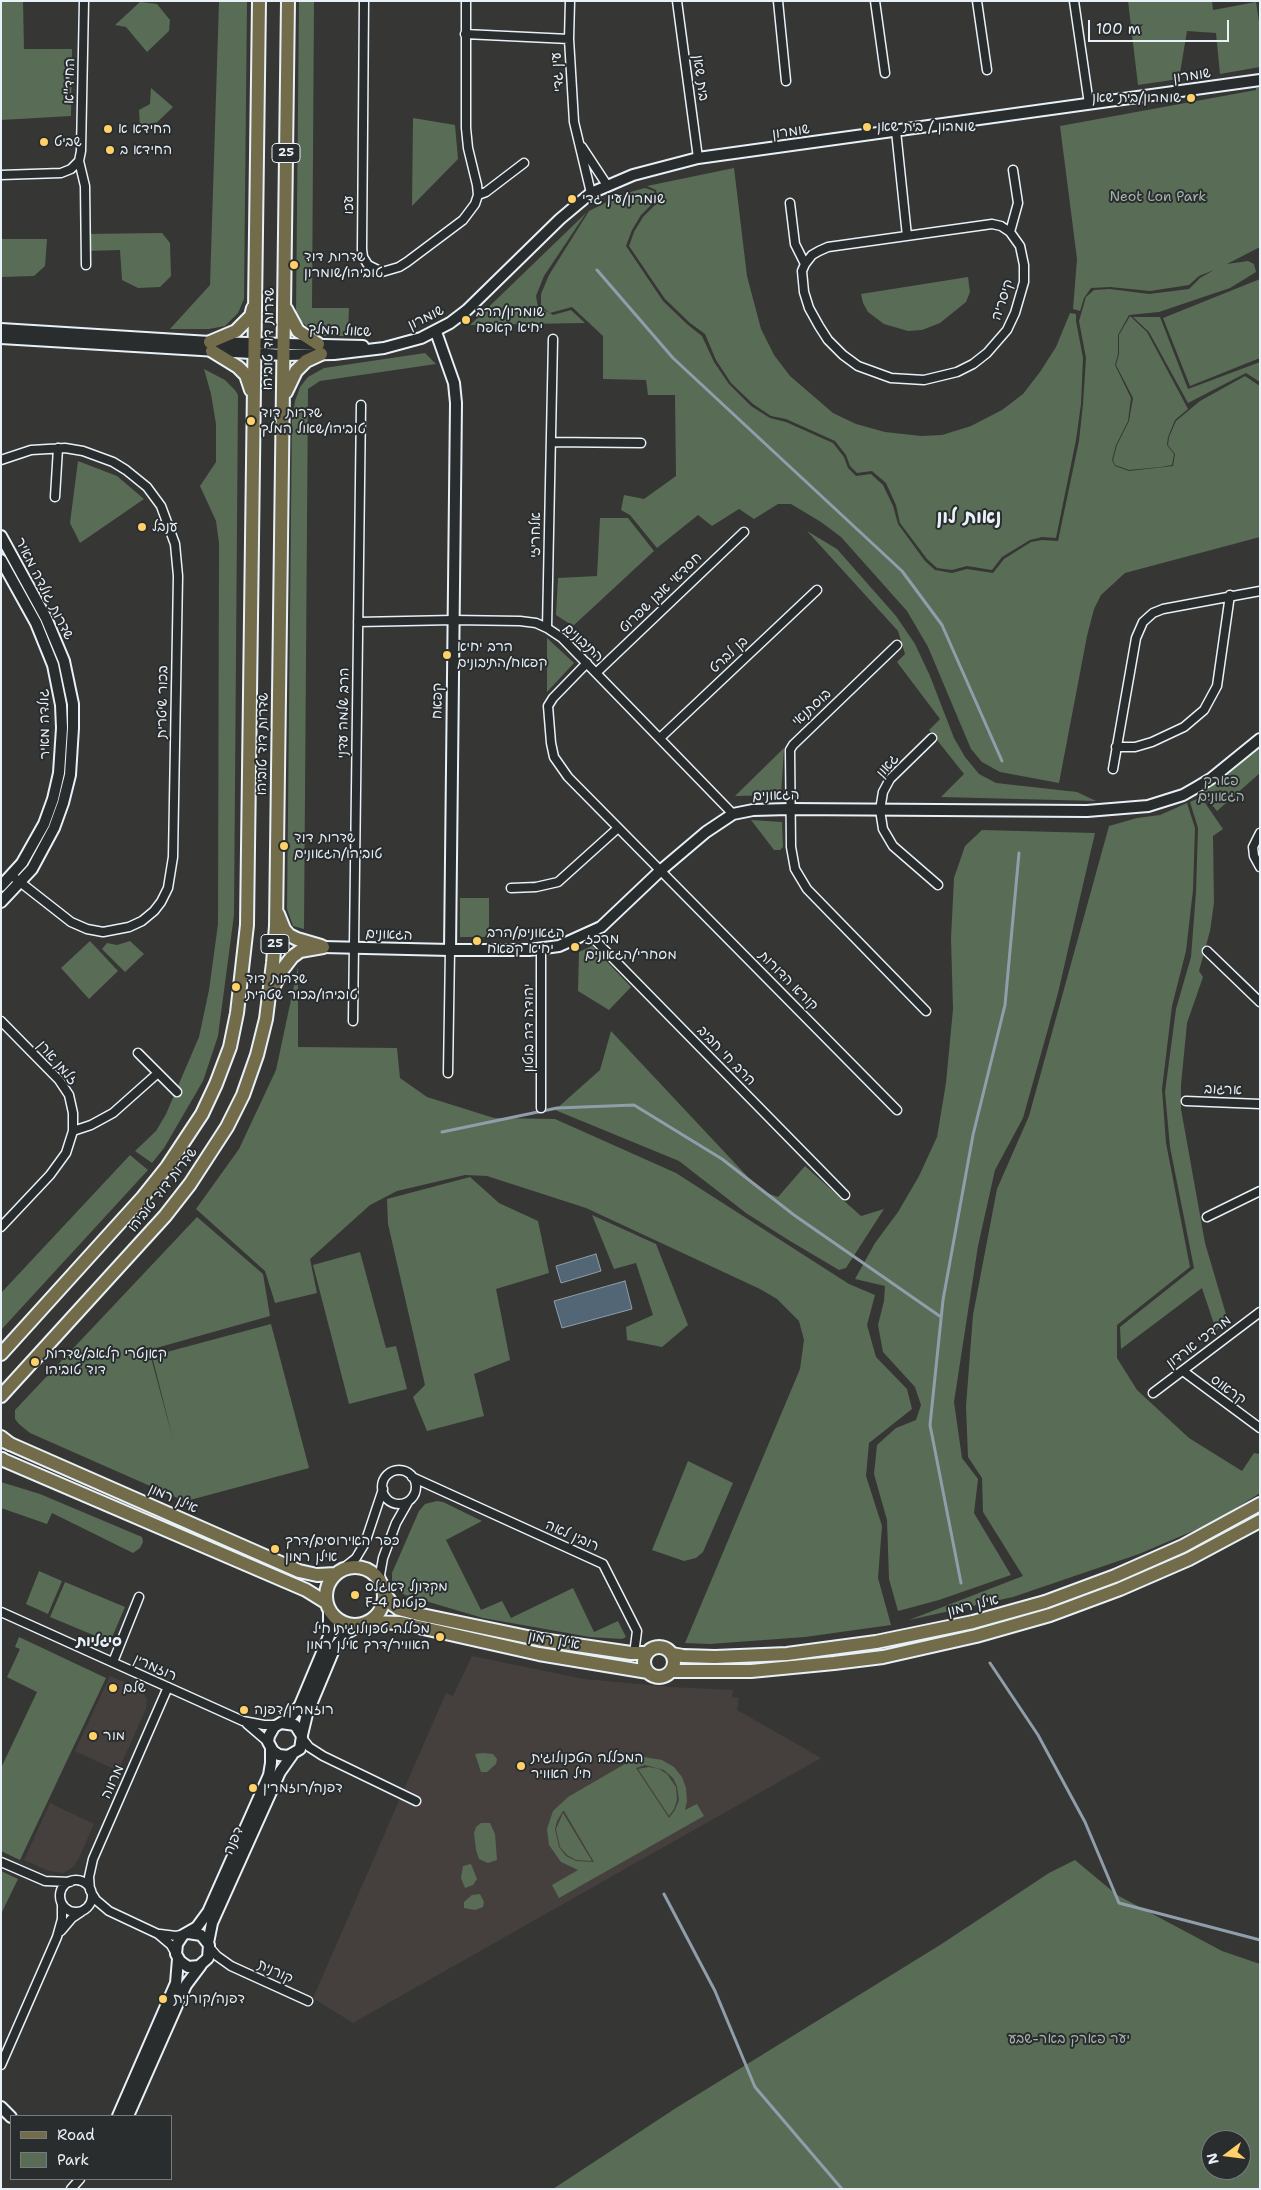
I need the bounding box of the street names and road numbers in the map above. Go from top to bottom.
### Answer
street label: עין גדי [548,51,568,93]
street label: בית שאן [688,54,712,102]
street label: החיד"א [61,58,79,104]
street label: שומרון [1172,65,1212,87]
street label: שומרון [771,121,811,143]
road number: 25 [272,144,300,162]
street label: עכו [341,195,357,215]
street label: קיסריה [988,277,1018,323]
street label: שדרות דוד טוביהו [260,287,278,391]
street label: שומרון [405,302,447,334]
street label: שאול המלך [308,321,372,341]
street label: אלחריזי [527,512,545,558]
street label: שדרות גולדה מאיר [11,535,77,643]
street label: חסדאי אבן שפרוט [616,549,706,637]
street label: התיבונים [559,620,607,666]
street label: בן לברט [706,633,752,677]
street label: בכור שיטרית [154,665,172,739]
street label: הרב שלמה עדני [335,667,353,759]
street label: קפאח [429,683,447,719]
street label: בוסתנאי [789,686,835,730]
street label: גולדה מאיר [36,689,54,759]
street label: שדרות דוד טוביהו [254,692,272,796]
street label: גאון [873,751,903,781]
street label: הגאונים [752,787,800,805]
street label: הגאונים [365,926,413,944]
road number: 25 [261,934,289,954]
street label: קורא הדורות [755,948,821,1014]
street label: יהודה דה בוטון [521,984,537,1072]
street label: הרב חי חביב [693,1023,759,1089]
street label: זלמן ארן [33,1037,81,1089]
street label: ארגוב [1204,1081,1242,1099]
street label: שדרות דוד טוביהו [125,1144,201,1236]
street label: מרדכי ארדון [1163,1312,1235,1372]
street label: קראוס [1207,1371,1249,1409]
street label: אילן רמון [146,1481,200,1517]
street label: רובין לאה [543,1517,601,1555]
street label: אילן רמון [946,1592,1000,1620]
street label: אילן רמון [527,1628,581,1654]
street label: רוזמרין [131,1651,179,1685]
street label: מרווה [98,1762,128,1802]
street label: דפנה [220,1824,248,1858]
street label: קורנית [254,1956,296,1988]

